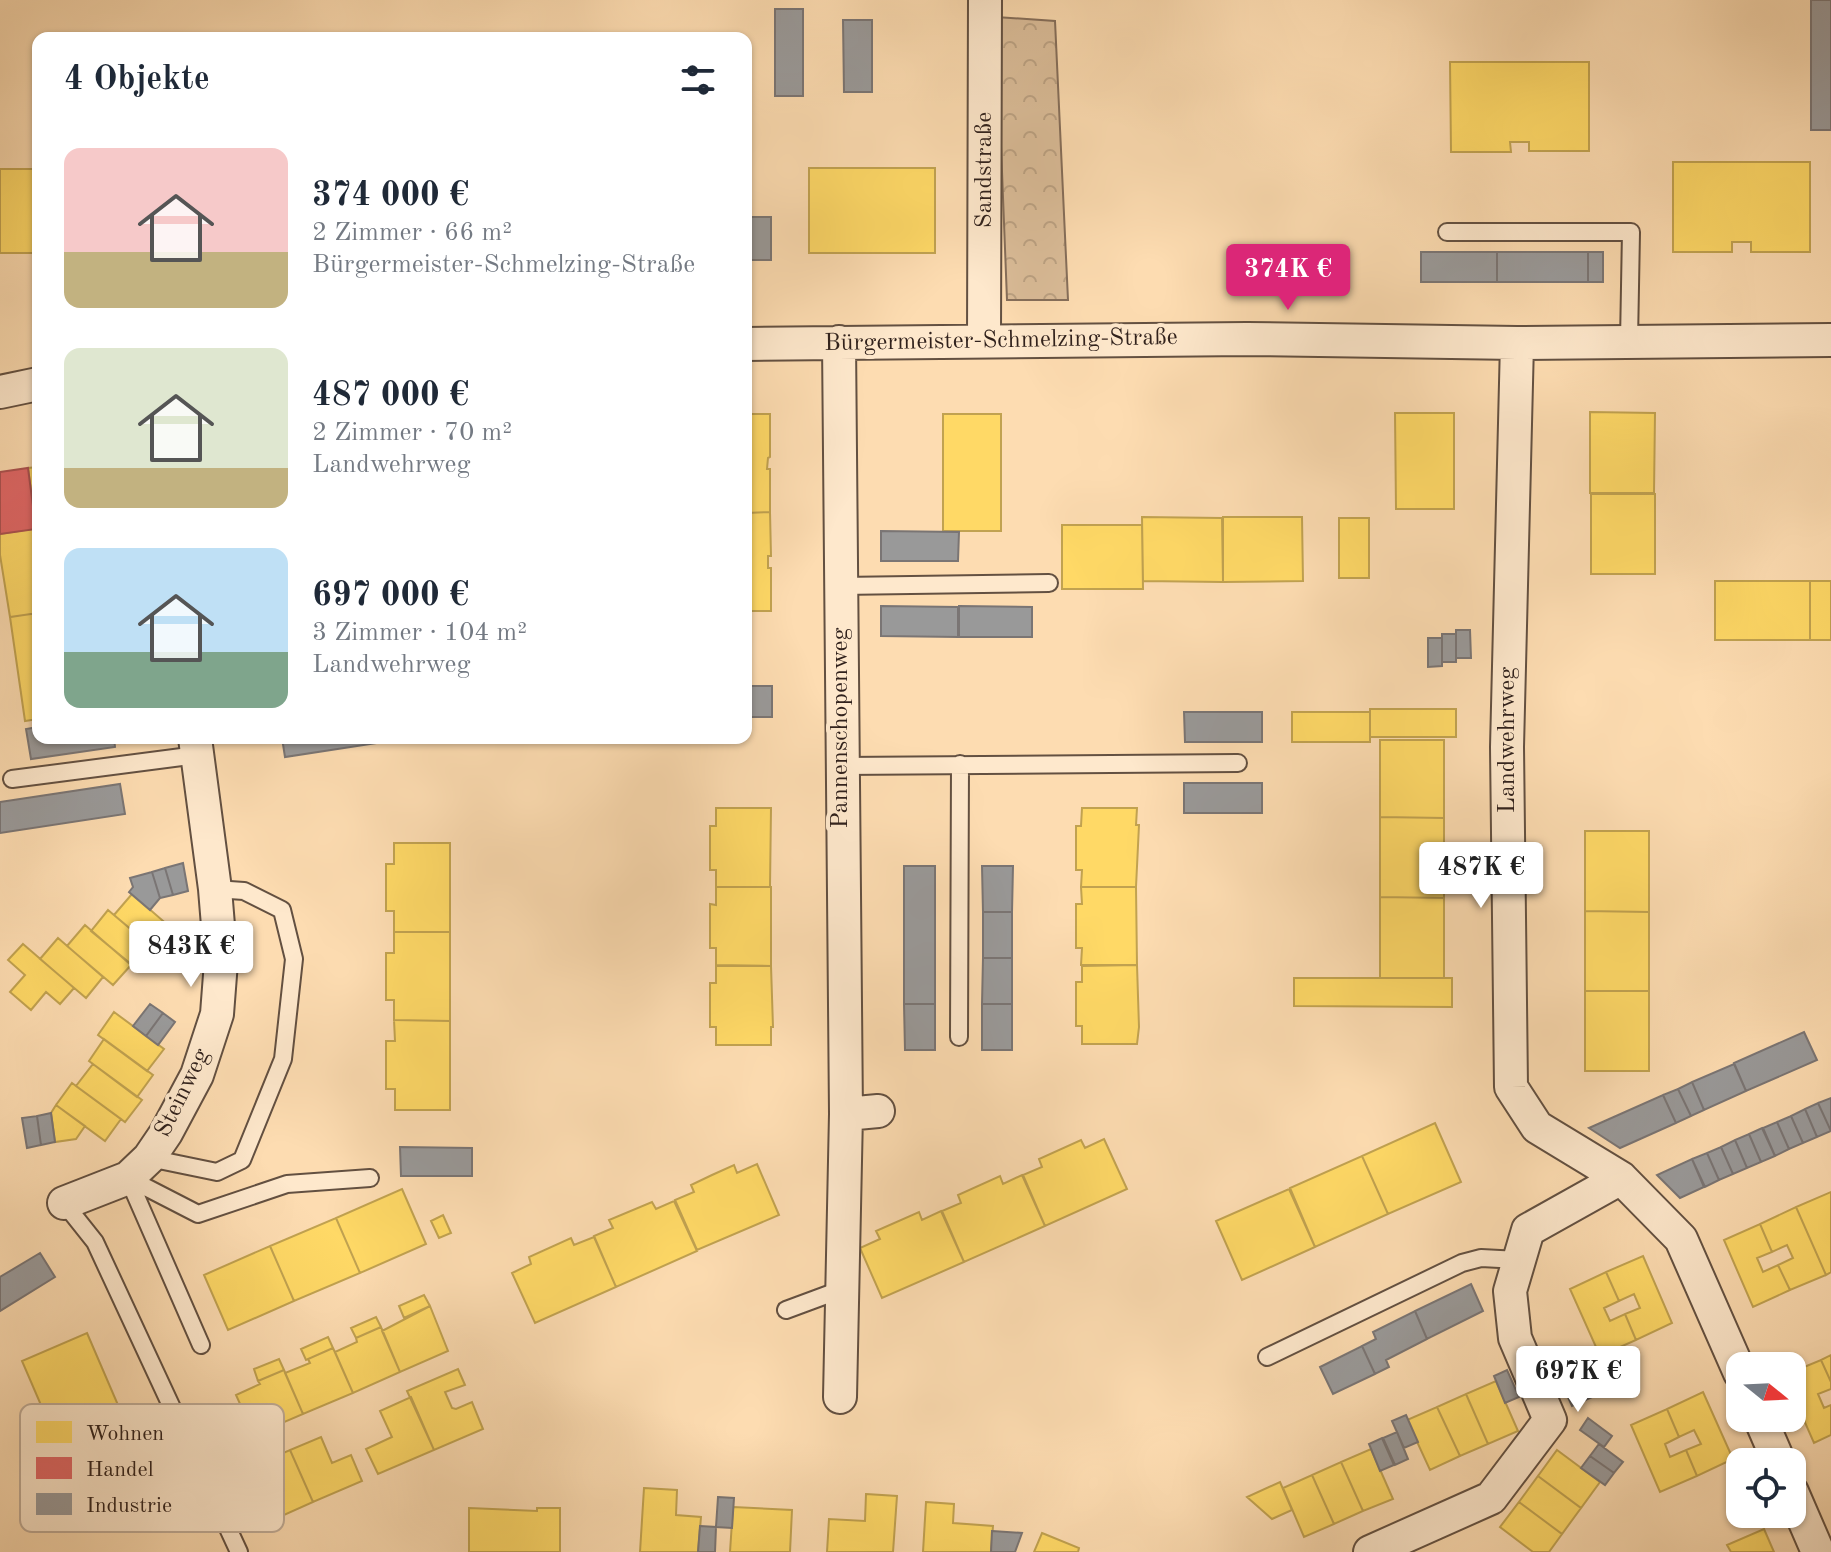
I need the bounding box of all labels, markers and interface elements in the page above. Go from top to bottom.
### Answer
icon: filters [676,58,720,102]
text: 4 Objekte [64,63,210,97]
street label: Sandstraße [973,112,997,228]
text: 374 000 € [312,179,469,213]
icon: home [128,180,224,276]
text: 2 Zimmer · 66 m² [312,220,512,246]
pin: 374K € [1223,244,1353,312]
text: Bürgermeister-Schmelzing-Straße [312,252,695,278]
text: 374K € [1244,257,1332,283]
street label: Bürgermeister-Schmelzing-Straße [824,326,1178,356]
text: 487 000 € [312,379,469,413]
icon: home [128,380,224,476]
text: 2 Zimmer · 70 m² [312,420,512,446]
text: Landwehrweg [312,452,471,478]
text: 697 000 € [312,579,469,613]
icon: home [128,580,224,676]
text: 3 Zimmer · 104 m² [312,620,527,646]
street label: Pannenschopenweg [829,628,853,828]
text: Landwehrweg [312,652,471,678]
street label: Landwehrweg [1496,667,1520,813]
pin: 487K € [1416,842,1546,910]
text: 487K € [1437,855,1525,881]
pin: 843K € [126,921,256,989]
text: 843K € [147,934,235,960]
street label: Steinweg [151,1045,215,1141]
pin: 697K € [1513,1346,1643,1414]
north arrow [1726,1352,1806,1432]
map controls [1726,1352,1806,1528]
text: 697K € [1534,1359,1622,1385]
legend [20,1404,284,1532]
text: Wohnen [86,1423,164,1445]
button: locate [1726,1448,1806,1528]
text: Handel [86,1459,154,1481]
text: Industrie [86,1495,172,1517]

